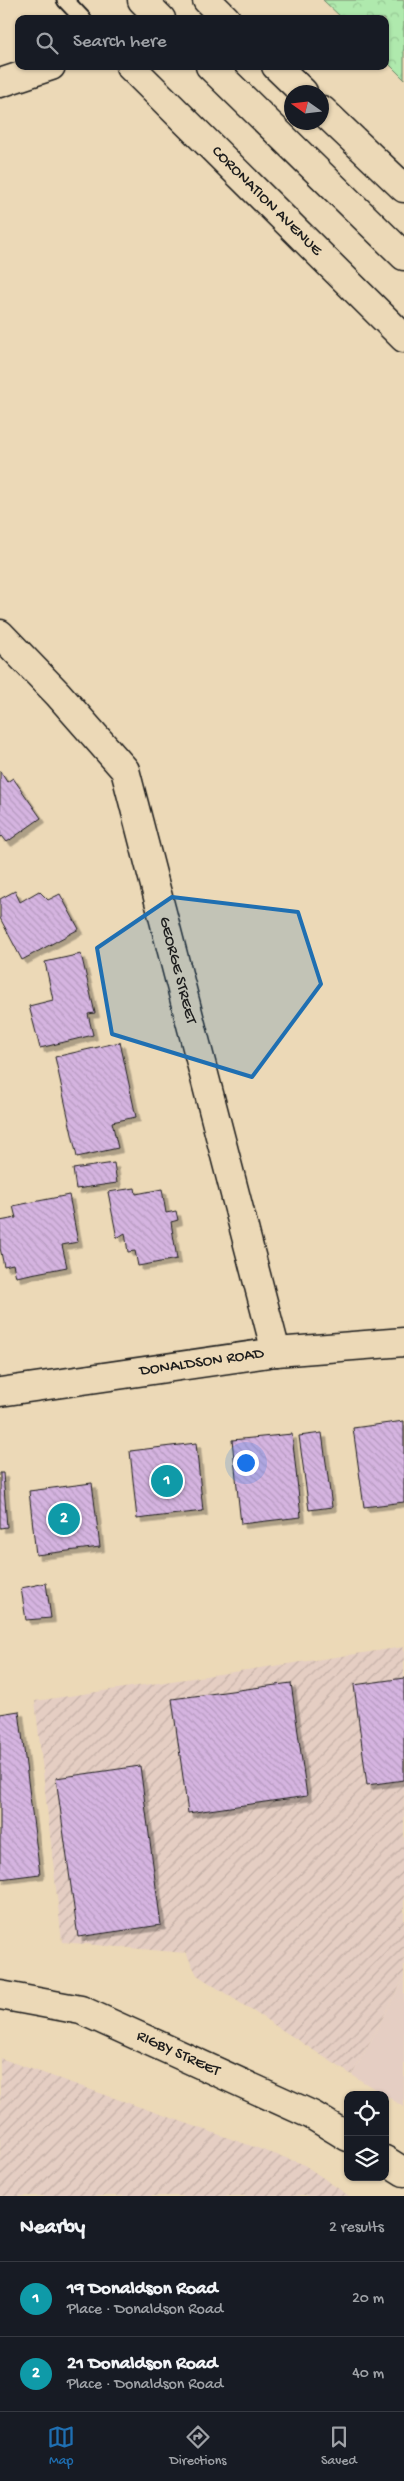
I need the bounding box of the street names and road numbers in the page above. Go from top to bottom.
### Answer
street label: CORONATION AVENUE [207,142,326,261]
street label: GEORGE STREET [154,915,200,1027]
street label: DONALDSON ROAD [137,1344,266,1381]
street label: RIGBY STREET [133,2027,224,2082]

